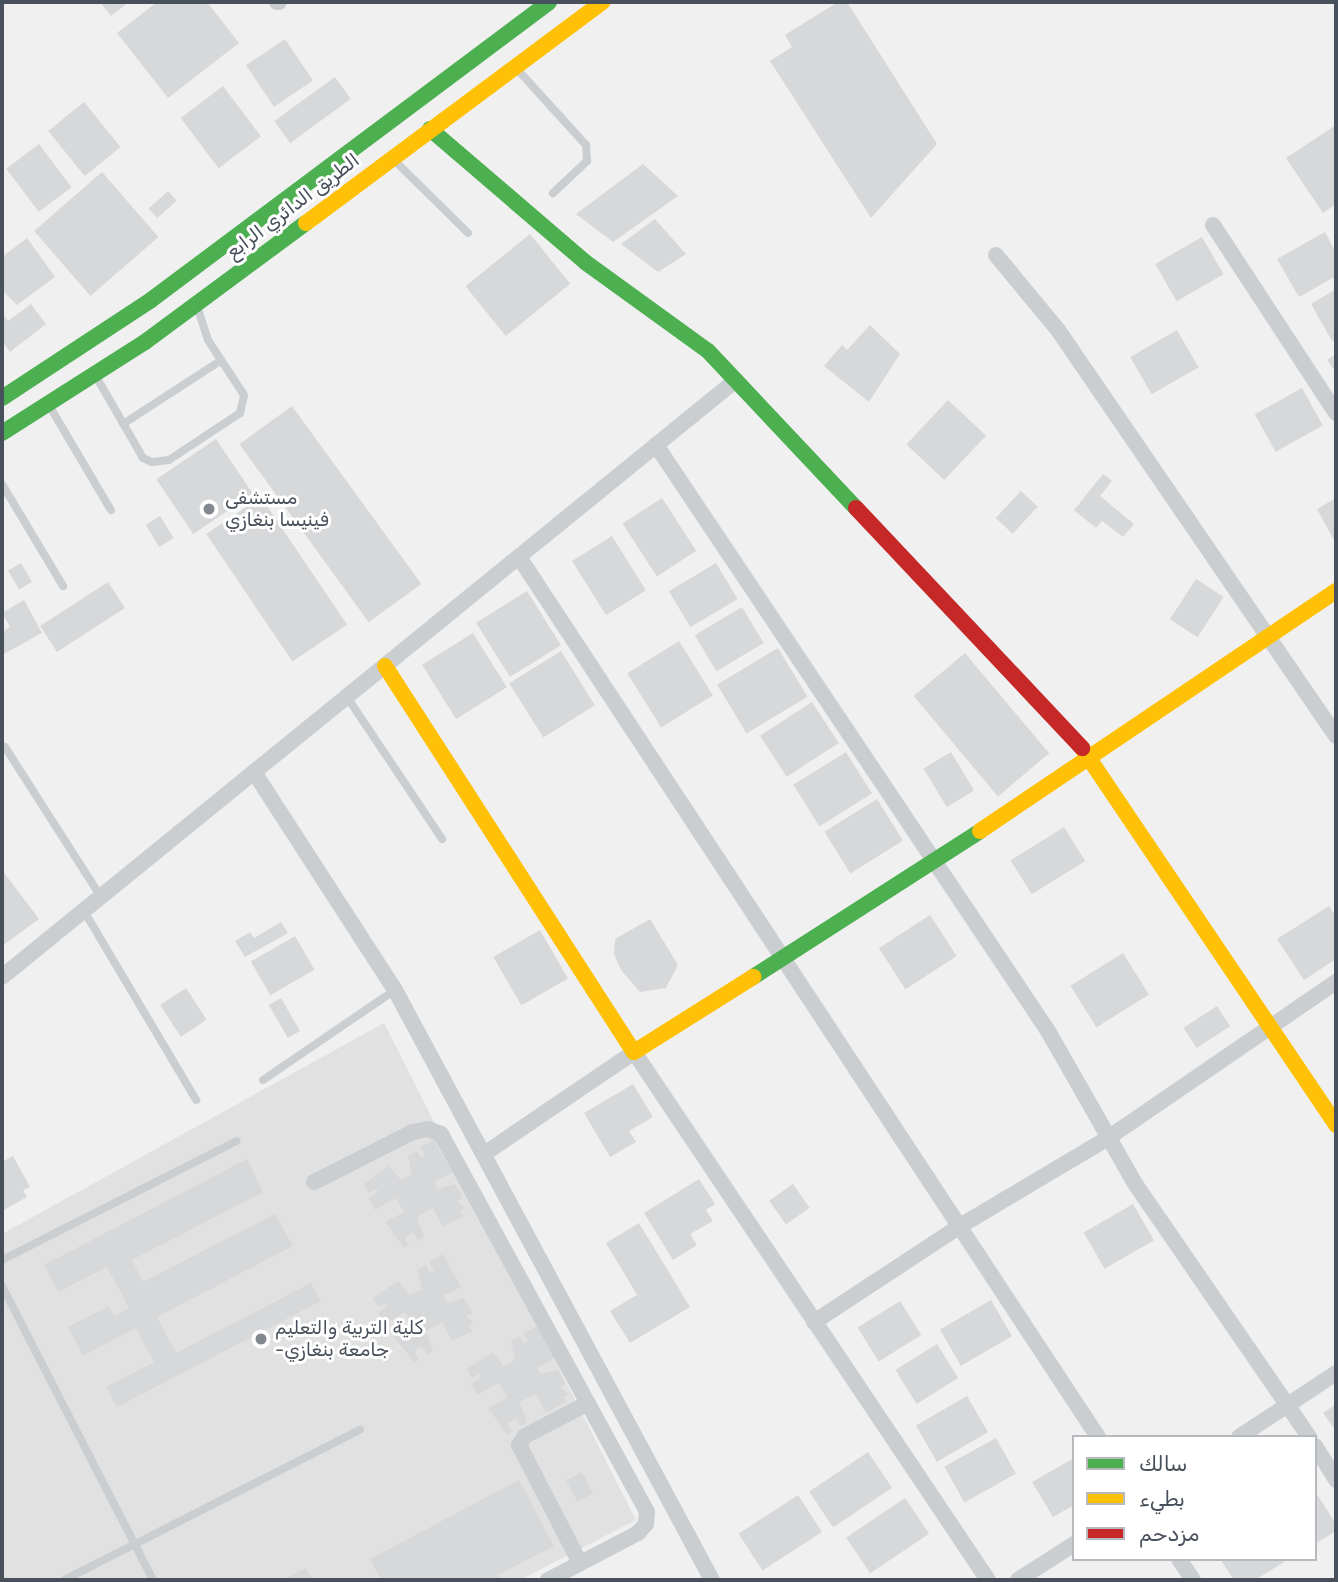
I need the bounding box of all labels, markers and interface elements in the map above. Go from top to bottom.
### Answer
street label: الطريق الدائري الرابع [222,149,364,263]
place label: مستشفى فينيسا بنغازي [225,487,329,531]
marker: مستشفى فينيسا بنغازي [199,499,219,519]
place label: كلية التربية والتعليم -جامعة بنغازي [275,1317,423,1361]
marker: كلية التربية والتعليم -جامعة بنغازي [253,1331,269,1347]
legend [1072,1435,1317,1561]
text: سالك [1139,1451,1187,1476]
text: بطيء [1139,1486,1185,1511]
text: مزدحم [1139,1521,1199,1546]

